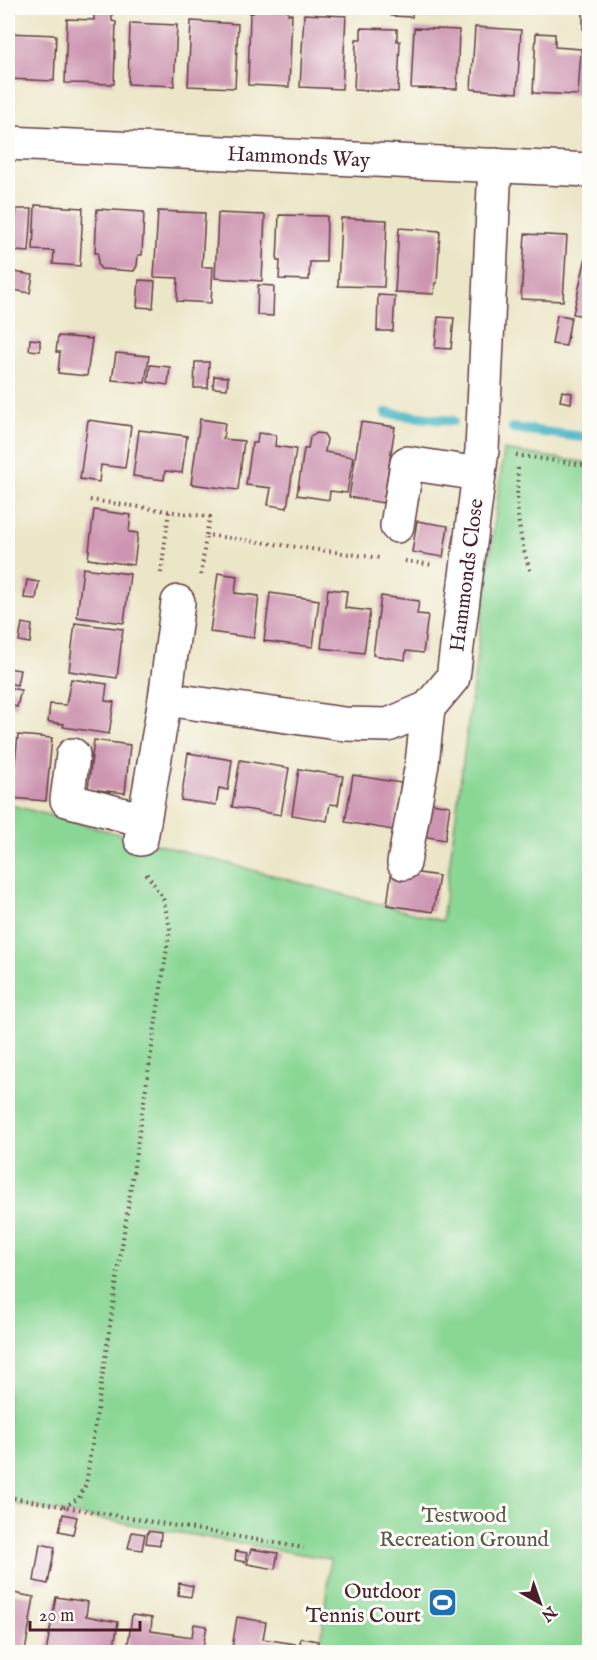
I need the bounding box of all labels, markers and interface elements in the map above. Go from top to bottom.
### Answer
street label: Hammonds Way [227,141,371,175]
street label: Hammonds Close [444,497,491,653]
park label: Testwood Recreation Ground [379,1503,550,1554]
north arrow [510,1573,570,1633]
place label: Outdoor Tennis Court [306,1579,421,1630]
sports icon: Outdoor Tennis Court [426,1587,458,1619]
scale bar [30,1594,140,1632]
text: N [537,1600,561,1625]
text: 20 m [39,1605,74,1628]

